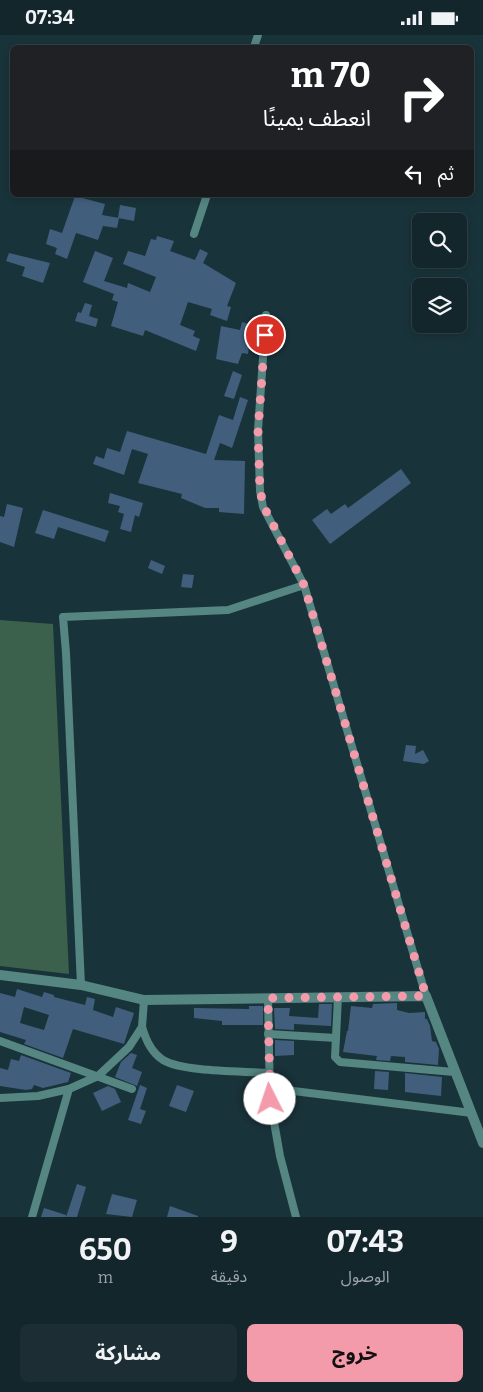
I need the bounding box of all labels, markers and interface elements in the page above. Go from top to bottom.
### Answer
text: 07:34 [25,6,74,29]
text: 70 m [291,54,371,96]
icon: right [389,65,454,130]
text: انعطف يمينًا [263,105,371,132]
icon: left [400,160,428,188]
text: ثم [438,162,454,185]
map controls [412,213,467,333]
button: search [412,213,467,268]
button: layers [412,278,467,333]
pin [244,314,286,356]
icon: arrive [251,321,279,349]
position arrow [243,1072,295,1124]
text: 9 [220,1224,238,1260]
text: 07:43 [326,1224,404,1260]
text: 650 [79,1232,132,1268]
text: دقيقة [211,1267,247,1286]
text: الوصول [341,1267,389,1286]
text: m [98,1268,113,1287]
button: مشاركة [20,1324,237,1382]
button: خروج [247,1324,463,1382]

